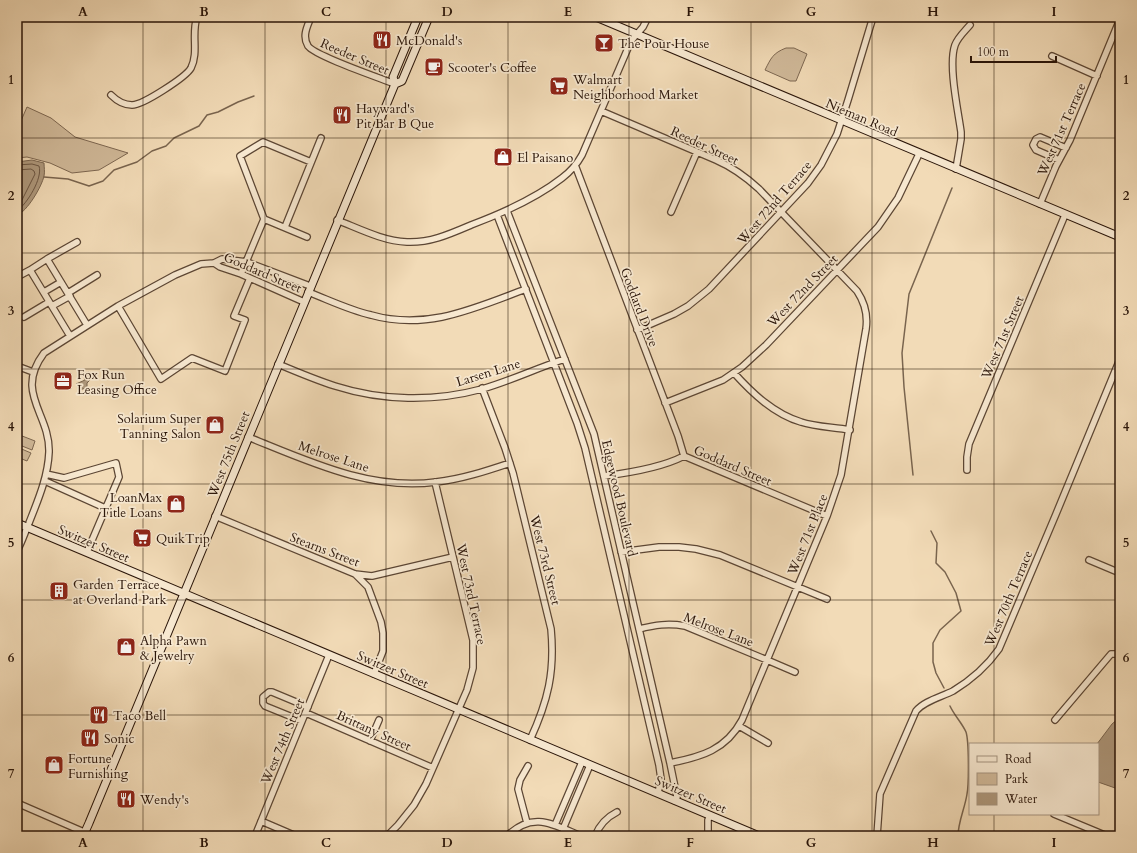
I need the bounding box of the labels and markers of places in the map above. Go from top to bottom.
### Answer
restaurant icon: McDonald's [371,29,393,51]
place label: McDonald's [396,32,462,50]
bar icon: The Pour House [593,32,615,54]
place label: The Pour House [618,35,710,53]
cafe icon: Scooter's Coffee [423,56,445,78]
place label: Scooter's Coffee [448,59,537,77]
place label: Walmart Neighborhood Market [572,71,698,104]
supermarket icon: Walmart Neighborhood Market [548,75,570,97]
place label: Hayward's Pit Bar B Que [356,100,434,133]
restaurant icon: Hayward's Pit Bar B Que [331,104,353,126]
shop icon: El Paisano [492,146,514,168]
place label: El Paisano [517,149,573,167]
place label: Fox Run Leasing Office [77,366,157,399]
office icon: Fox Run Leasing Office [52,370,74,392]
place label: Solarium Super Tanning Salon [117,410,202,443]
shop icon: Solarium Super Tanning Salon [204,414,226,436]
place label: LoanMax Title Loans [100,489,163,522]
shop icon: LoanMax Title Loans [165,493,187,515]
supermarket icon: QuikTrip [131,527,153,549]
place label: QuikTrip [156,530,210,548]
place label: Garden Terrace at Overland Park [73,576,166,609]
building icon: Garden Terrace at Overland Park [48,580,70,602]
place label: Alpha Pawn & Jewelry [140,632,207,665]
shop icon: Alpha Pawn & Jewelry [115,636,137,658]
restaurant icon: Taco Bell [88,704,110,726]
place label: Taco Bell [113,707,167,725]
restaurant icon: Sonic [79,727,101,749]
place label: Sonic [104,730,135,748]
place label: Fortune Furnishing [68,750,129,783]
shop icon: Fortune Furnishing [43,754,65,776]
restaurant icon: Wendy's [115,788,137,810]
place label: Wendy's [139,791,189,809]

